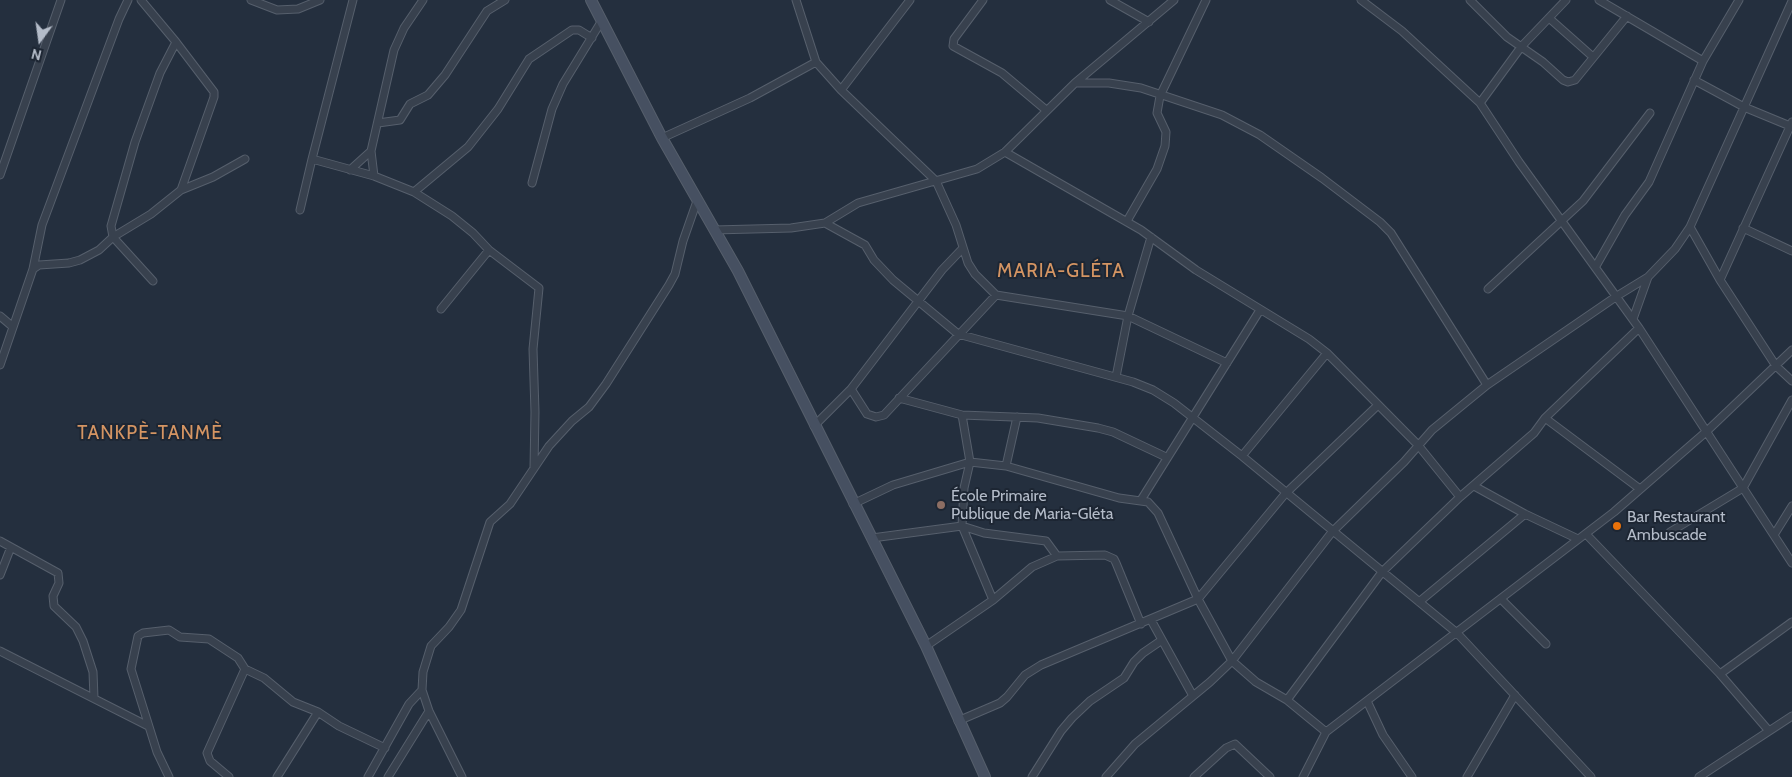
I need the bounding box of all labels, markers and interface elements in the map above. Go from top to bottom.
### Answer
north arrow [15,15,65,65]
text: N [29,45,43,64]
district label: MARIA-GLÉTA [996,260,1126,282]
district label: TANKPÈ-TANMÈ [76,422,224,444]
place label: École Primaire Publique de Maria-Gléta [951,486,1113,524]
marker: École Primaire Publique de Maria-Gléta [935,499,947,511]
place label: Bar Restaurant Ambuscade [1627,507,1725,545]
marker: Bar Restaurant Ambuscade [1611,520,1623,532]

